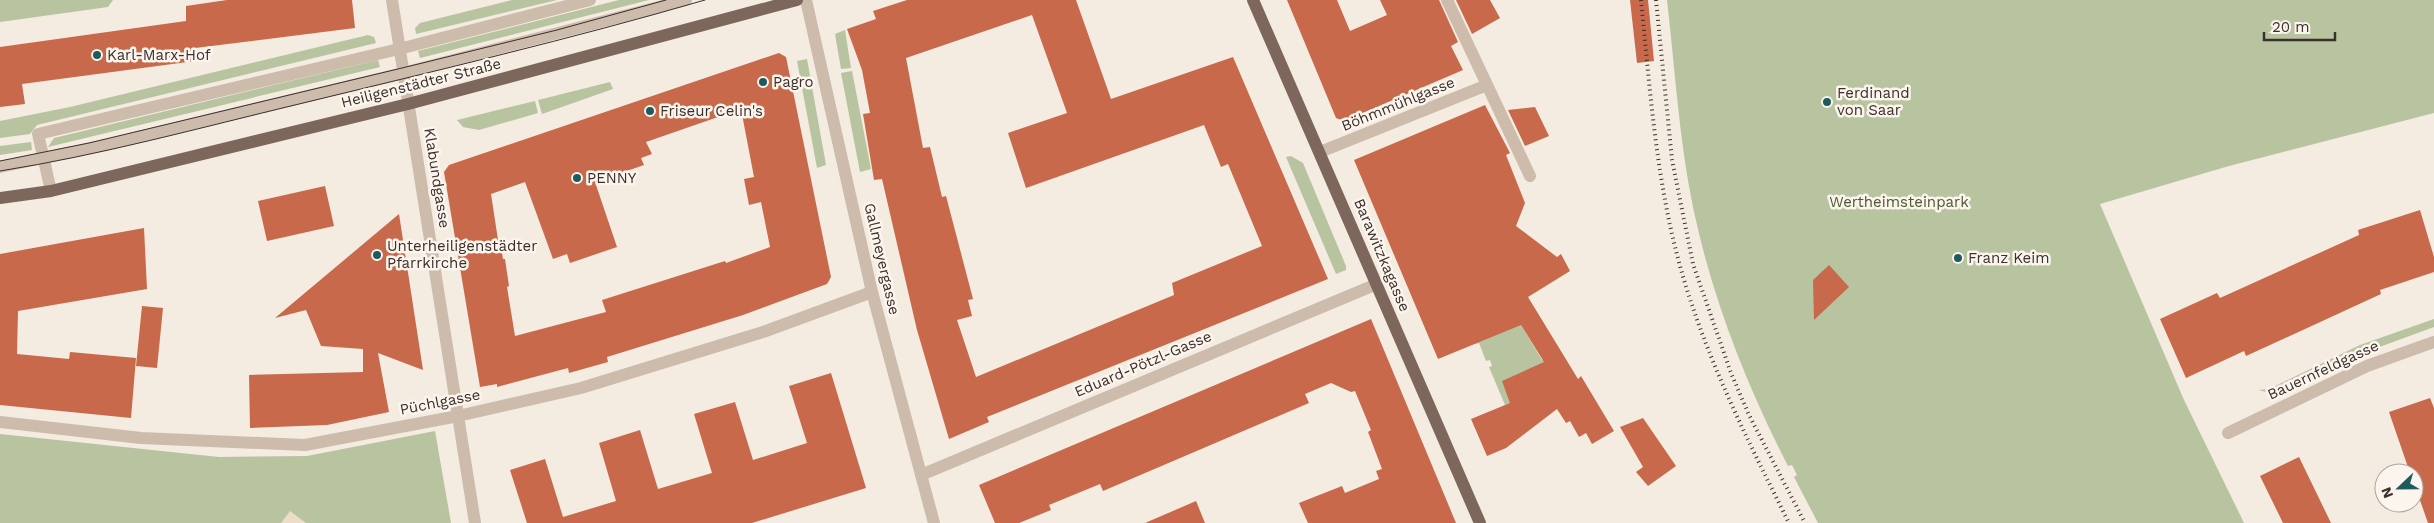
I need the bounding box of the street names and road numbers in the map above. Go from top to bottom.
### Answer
street label: Heiligenstädter Straße [339,54,503,112]
street label: Böhmmühlgasse [1339,73,1457,135]
street label: Klabundgasse [420,127,454,229]
street label: Barawitzkagasse [1350,196,1414,314]
street label: Gallmeyergasse [860,201,904,317]
street label: Eduard-Pötzl-Gasse [1072,327,1214,401]
street label: Bauernfeldgasse [2264,336,2382,404]
street label: Püchlgasse [398,385,482,419]

